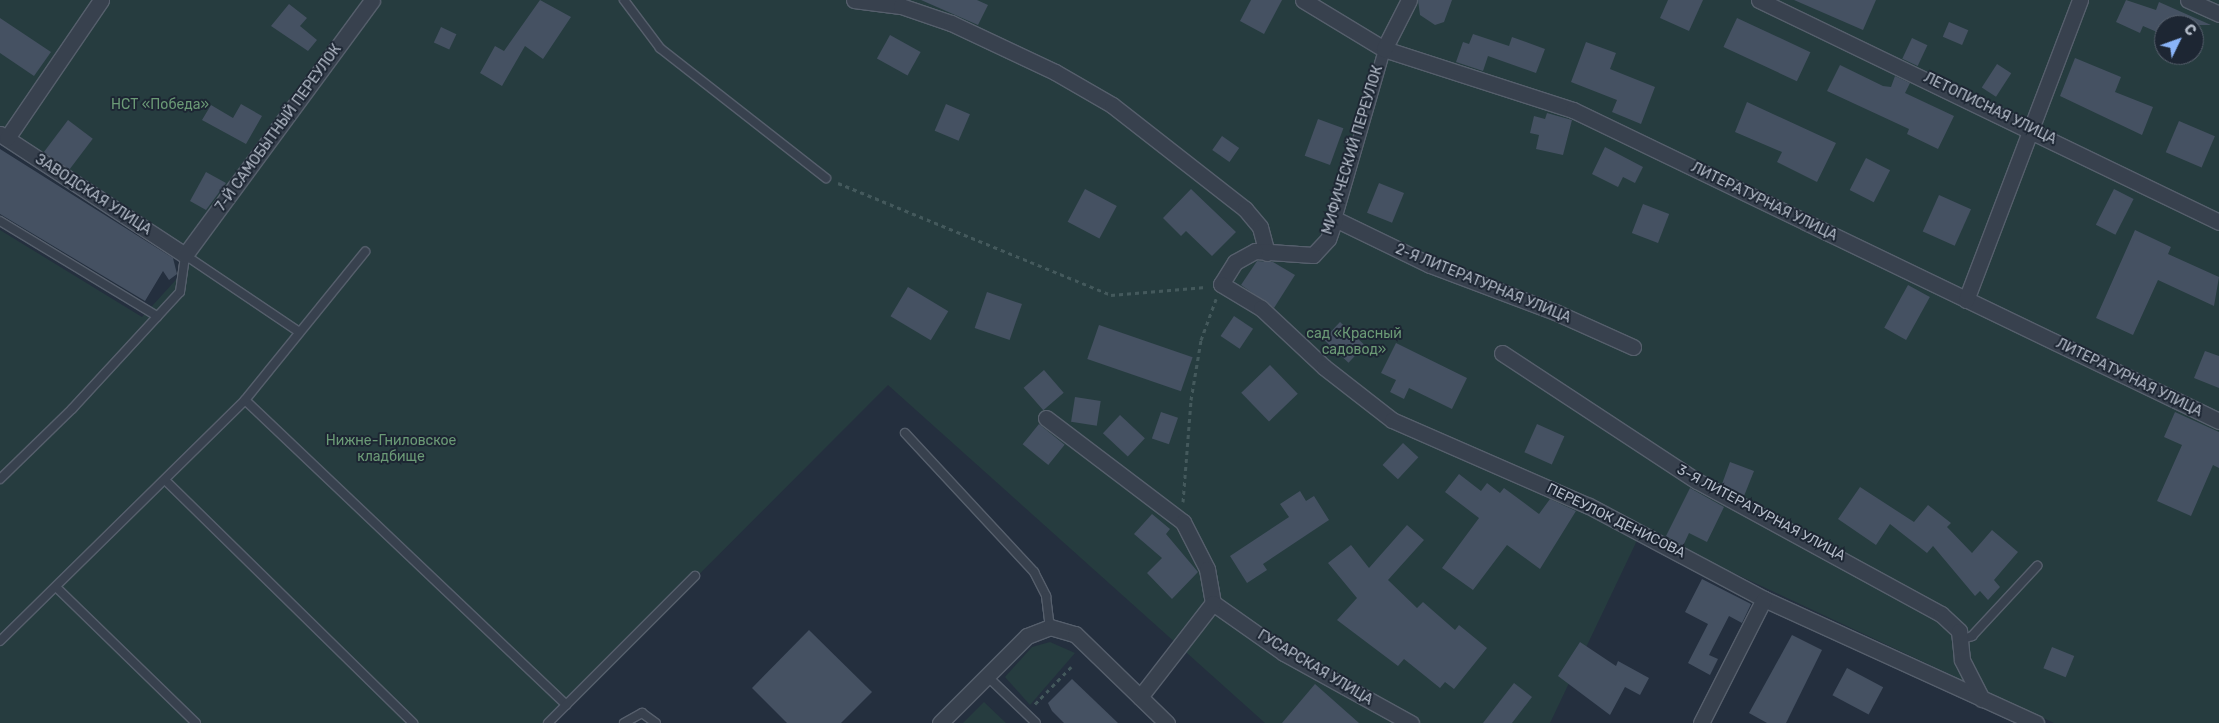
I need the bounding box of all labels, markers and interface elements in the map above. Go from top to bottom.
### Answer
north arrow [2154,15,2204,65]
text: С [2180,21,2199,40]
street label: 7-Й САМОБЫТНЫЙ ПЕРЕУЛОК [213,41,345,215]
street label: МИФИЧЕСКИЙ ПЕРЕУЛОК [1319,63,1387,237]
street label: ЛЕТОПИСНАЯ УЛИЦА [1921,70,2059,148]
park label: НСТ «Победа» [111,97,209,113]
street label: ЗАВОДСКАЯ УЛИЦА [32,151,154,239]
street label: ЛИТЕРАТУРНАЯ УЛИЦА [1688,159,1840,245]
street label: 2-Я ЛИТЕРАТУРНАЯ УЛИЦА [1393,241,1573,327]
park label: сад «Красный садовод» [1306,326,1402,358]
street label: ЛИТЕРАТУРНАЯ УЛИЦА [2053,335,2205,421]
park label: Нижне-Гниловское кладбище [326,433,456,466]
street label: 3-Я ЛИТЕРАТУРНАЯ УЛИЦА [1674,461,1848,565]
street label: ПЕРЕУЛОК ДЕНИСОВА [1544,480,1688,562]
street label: ГУСАРСКАЯ УЛИЦА [1254,627,1376,709]

